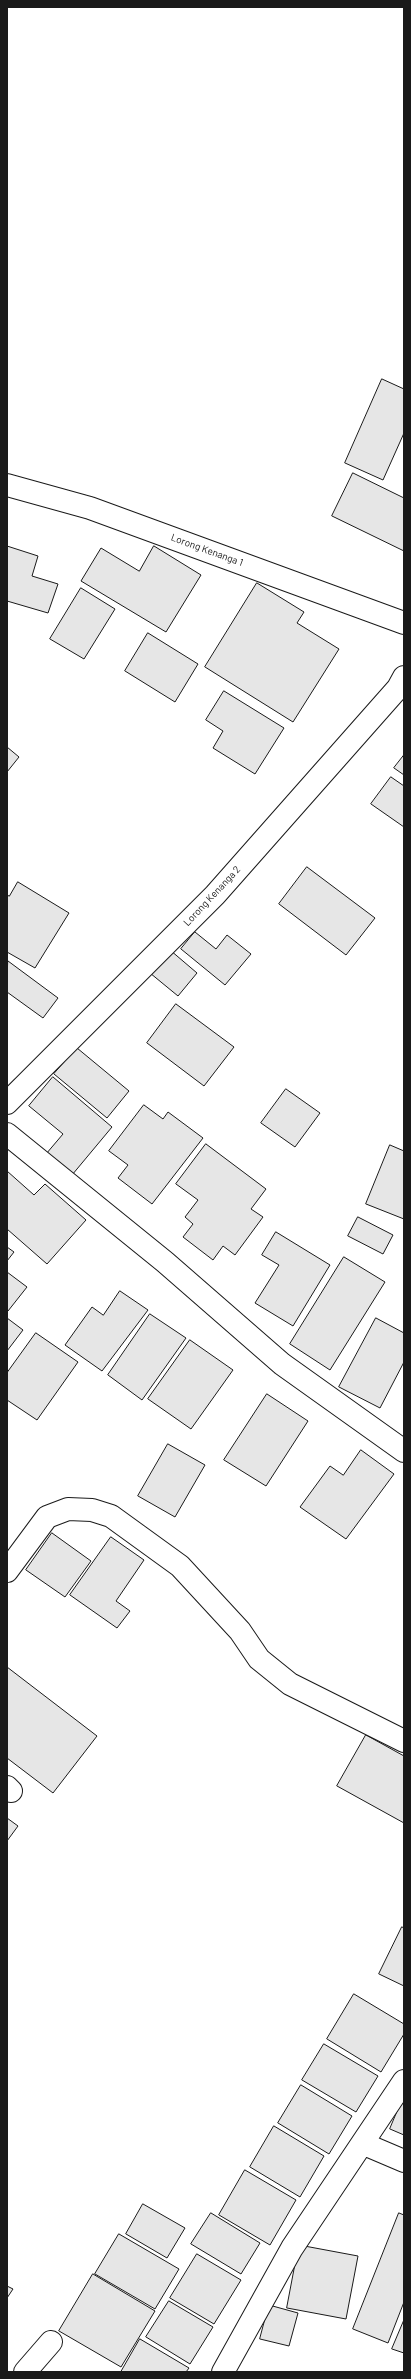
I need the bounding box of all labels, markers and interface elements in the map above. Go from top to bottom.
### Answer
street label: Lorong Kenanga 1 [169,531,245,569]
street label: Lorong Kenanga 2 [181,863,243,929]

